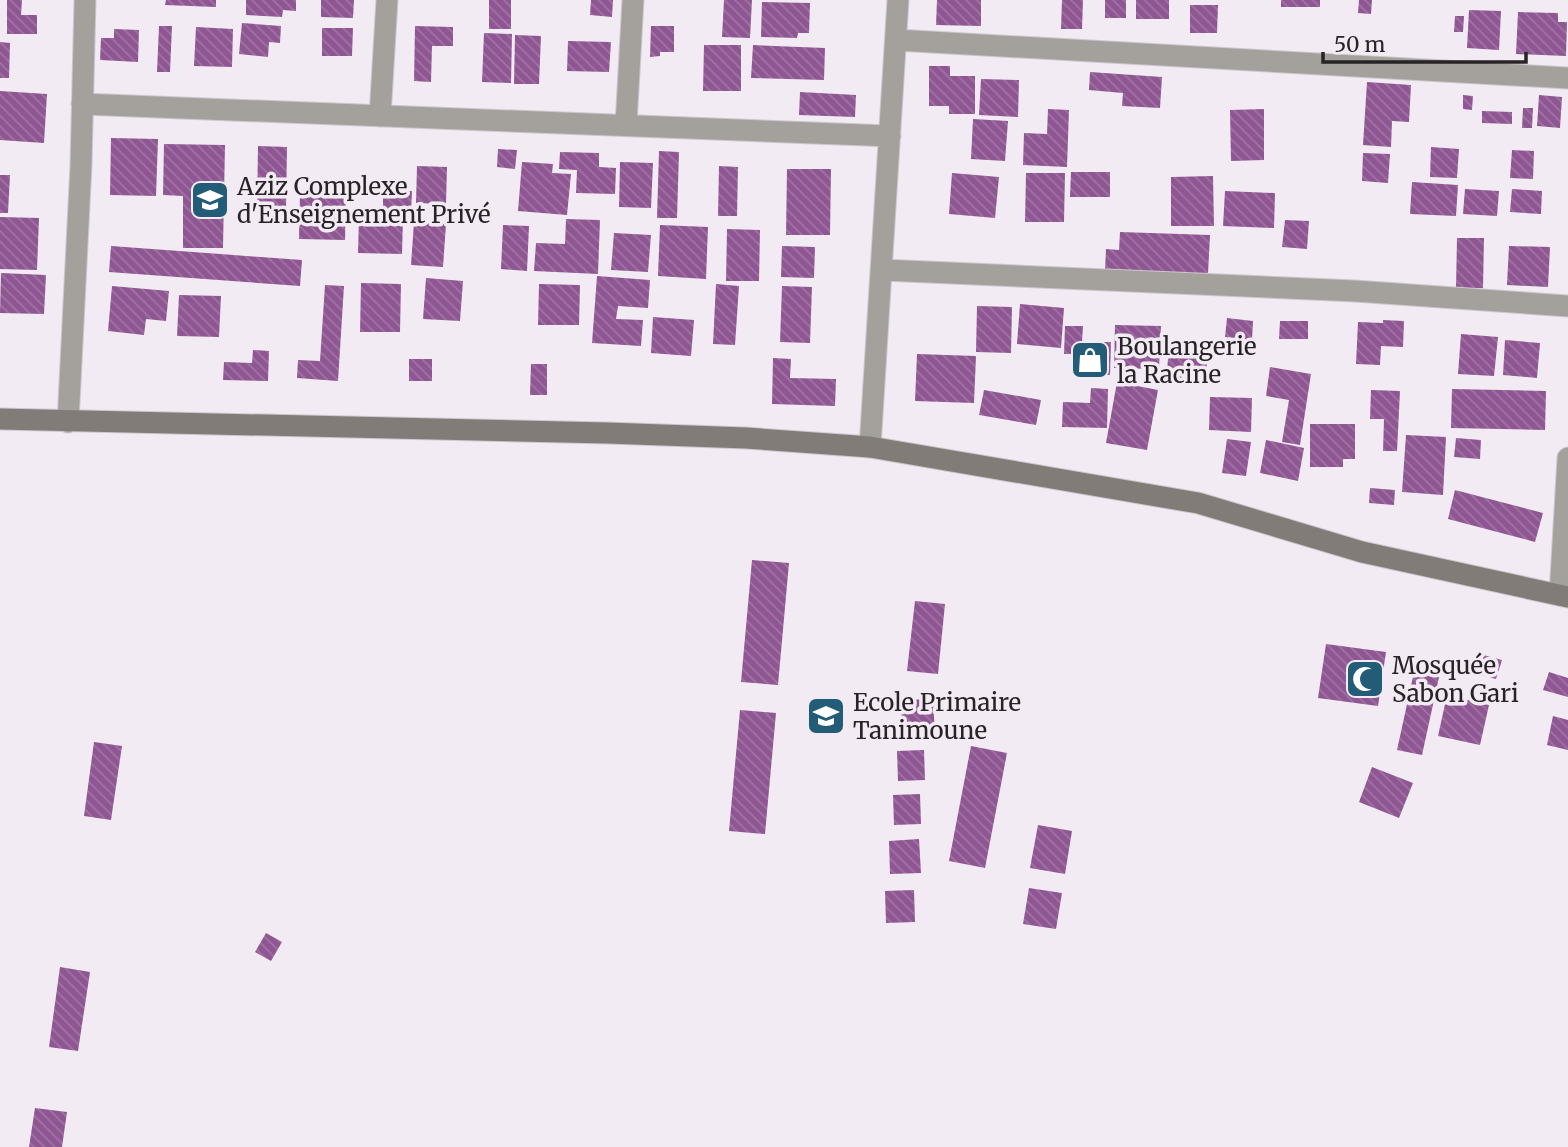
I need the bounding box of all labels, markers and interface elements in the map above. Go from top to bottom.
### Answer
scale bar [1323,21,1526,65]
text: 50 m [1334,31,1385,58]
place label: Aziz Complexe d'Enseignement Privé [236,171,491,230]
school or university icon: Aziz Complexe d'Enseignement Privé [189,179,231,221]
place label: Boulangerie la Racine [1117,331,1257,390]
shop icon: Boulangerie la Racine [1069,339,1111,381]
place label: Mosquée Sabon Gari [1392,650,1519,709]
mosque icon: Mosquée Sabon Gari [1344,658,1386,700]
place label: Ecole Primaire Tanimoune [853,687,1021,746]
school or university icon: Ecole Primaire Tanimoune [805,695,847,737]

